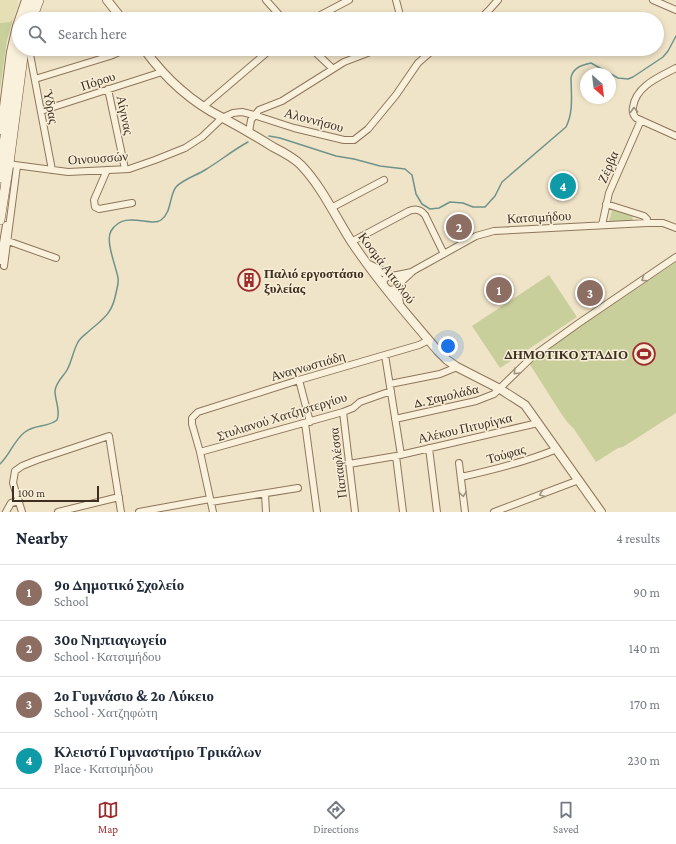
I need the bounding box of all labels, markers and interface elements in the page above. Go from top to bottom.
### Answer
search box [12,12,664,56]
icon: search [26,23,48,45]
text: Search here [58,26,127,42]
street label: Πόρου [79,68,117,94]
north arrow [580,68,616,104]
street label: Ύδρας [40,88,62,126]
street label: Αίγινας [114,94,137,137]
street label: Αλοννήσου [283,105,345,135]
one-way arrow [630,107,638,113]
street label: Οινουσσών [67,148,129,168]
street label: Ζέρβα [595,149,621,185]
pin: 4 [550,171,576,201]
street label: Κατσιμήδου [507,208,571,226]
pin: 2 [446,212,472,242]
street label: Κοσμά Αιτωλού [355,230,419,306]
place label: Παλιό εργοστάσιο ξυλείας [264,266,364,296]
building icon: Παλιό εργοστάσιο ξυλείας [236,267,262,293]
one-way arrow [641,274,648,281]
pin: 1 [486,275,512,305]
pin: 3 [577,278,603,308]
your location [438,336,458,356]
sports icon: ΔΗΜΟΤΙΚΟ ΣΤΑΔΙΟ [631,341,657,367]
place label: ΔΗΜΟΤΙΚΟ ΣΤΑΔΙΟ [504,347,628,362]
street label: Αναγνωστιάδη [269,348,347,384]
one-way arrow [513,367,521,375]
street label: Δ. Σαμολάδα [412,381,480,411]
street label: Στυλιανού Χατζηστεργίου [215,389,349,443]
street label: Αλέκου Πιτυρίγκα [416,410,514,446]
street label: Παπαφλέσσα [326,427,350,499]
street label: Τούφας [485,441,528,467]
scale bar [12,484,99,503]
text: 100 m [18,487,45,499]
one-way arrow [539,489,546,497]
one-way arrow [458,491,467,497]
text: Nearby [16,529,68,548]
text: 4 results [616,531,660,546]
text: 9ο Δημοτικό Σχολείο [54,577,184,593]
text: 1 [27,585,31,600]
text: 90 m [633,585,660,600]
text: School [54,594,89,609]
text: 30ο Νηπιαγωγείο [54,632,167,648]
text: 2 [26,641,32,656]
text: 140 m [629,641,660,656]
text: School · Κατσιμήδου [54,649,161,664]
text: 2ο Γυμνάσιο & 2ο Λύκειο [54,688,214,704]
text: 3 [26,697,32,712]
text: 170 m [630,697,660,712]
text: School · Χατζηφώτη [54,705,158,720]
text: Κλειστό Γυμναστήριο Τρικάλων [54,744,261,760]
text: 4 [25,753,33,768]
text: 230 m [627,753,660,768]
text: Place · Κατσιμήδου [54,761,153,776]
tab: Map [97,799,119,835]
tab: Directions [313,799,359,835]
tab: Saved [553,799,579,835]

